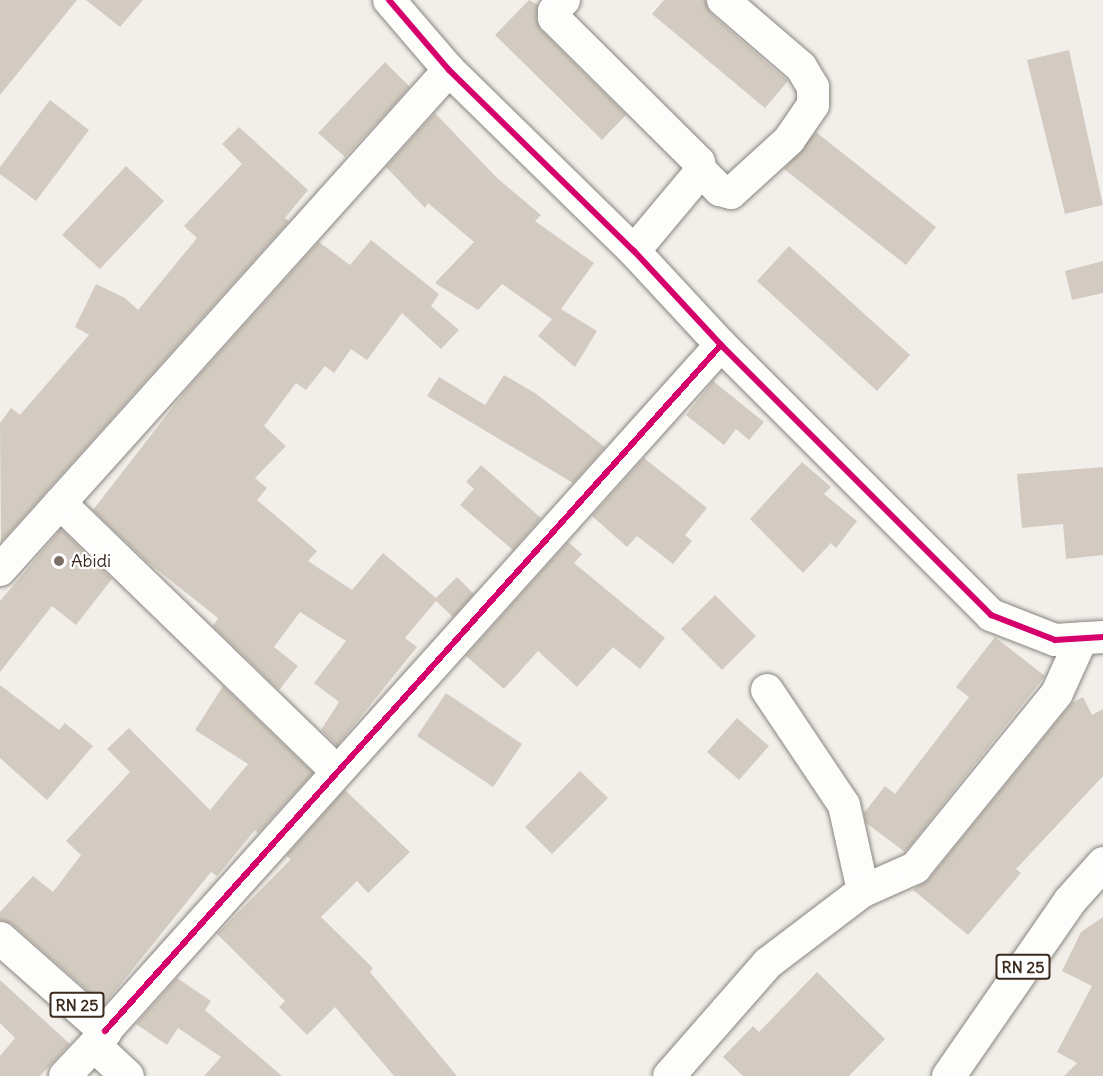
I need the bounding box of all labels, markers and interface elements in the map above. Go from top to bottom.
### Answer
place label: Abidi [71,550,111,572]
marker: Abidi [52,554,66,568]
road number: RN 25 [994,954,1052,980]
road number: RN 25 [48,992,106,1018]

